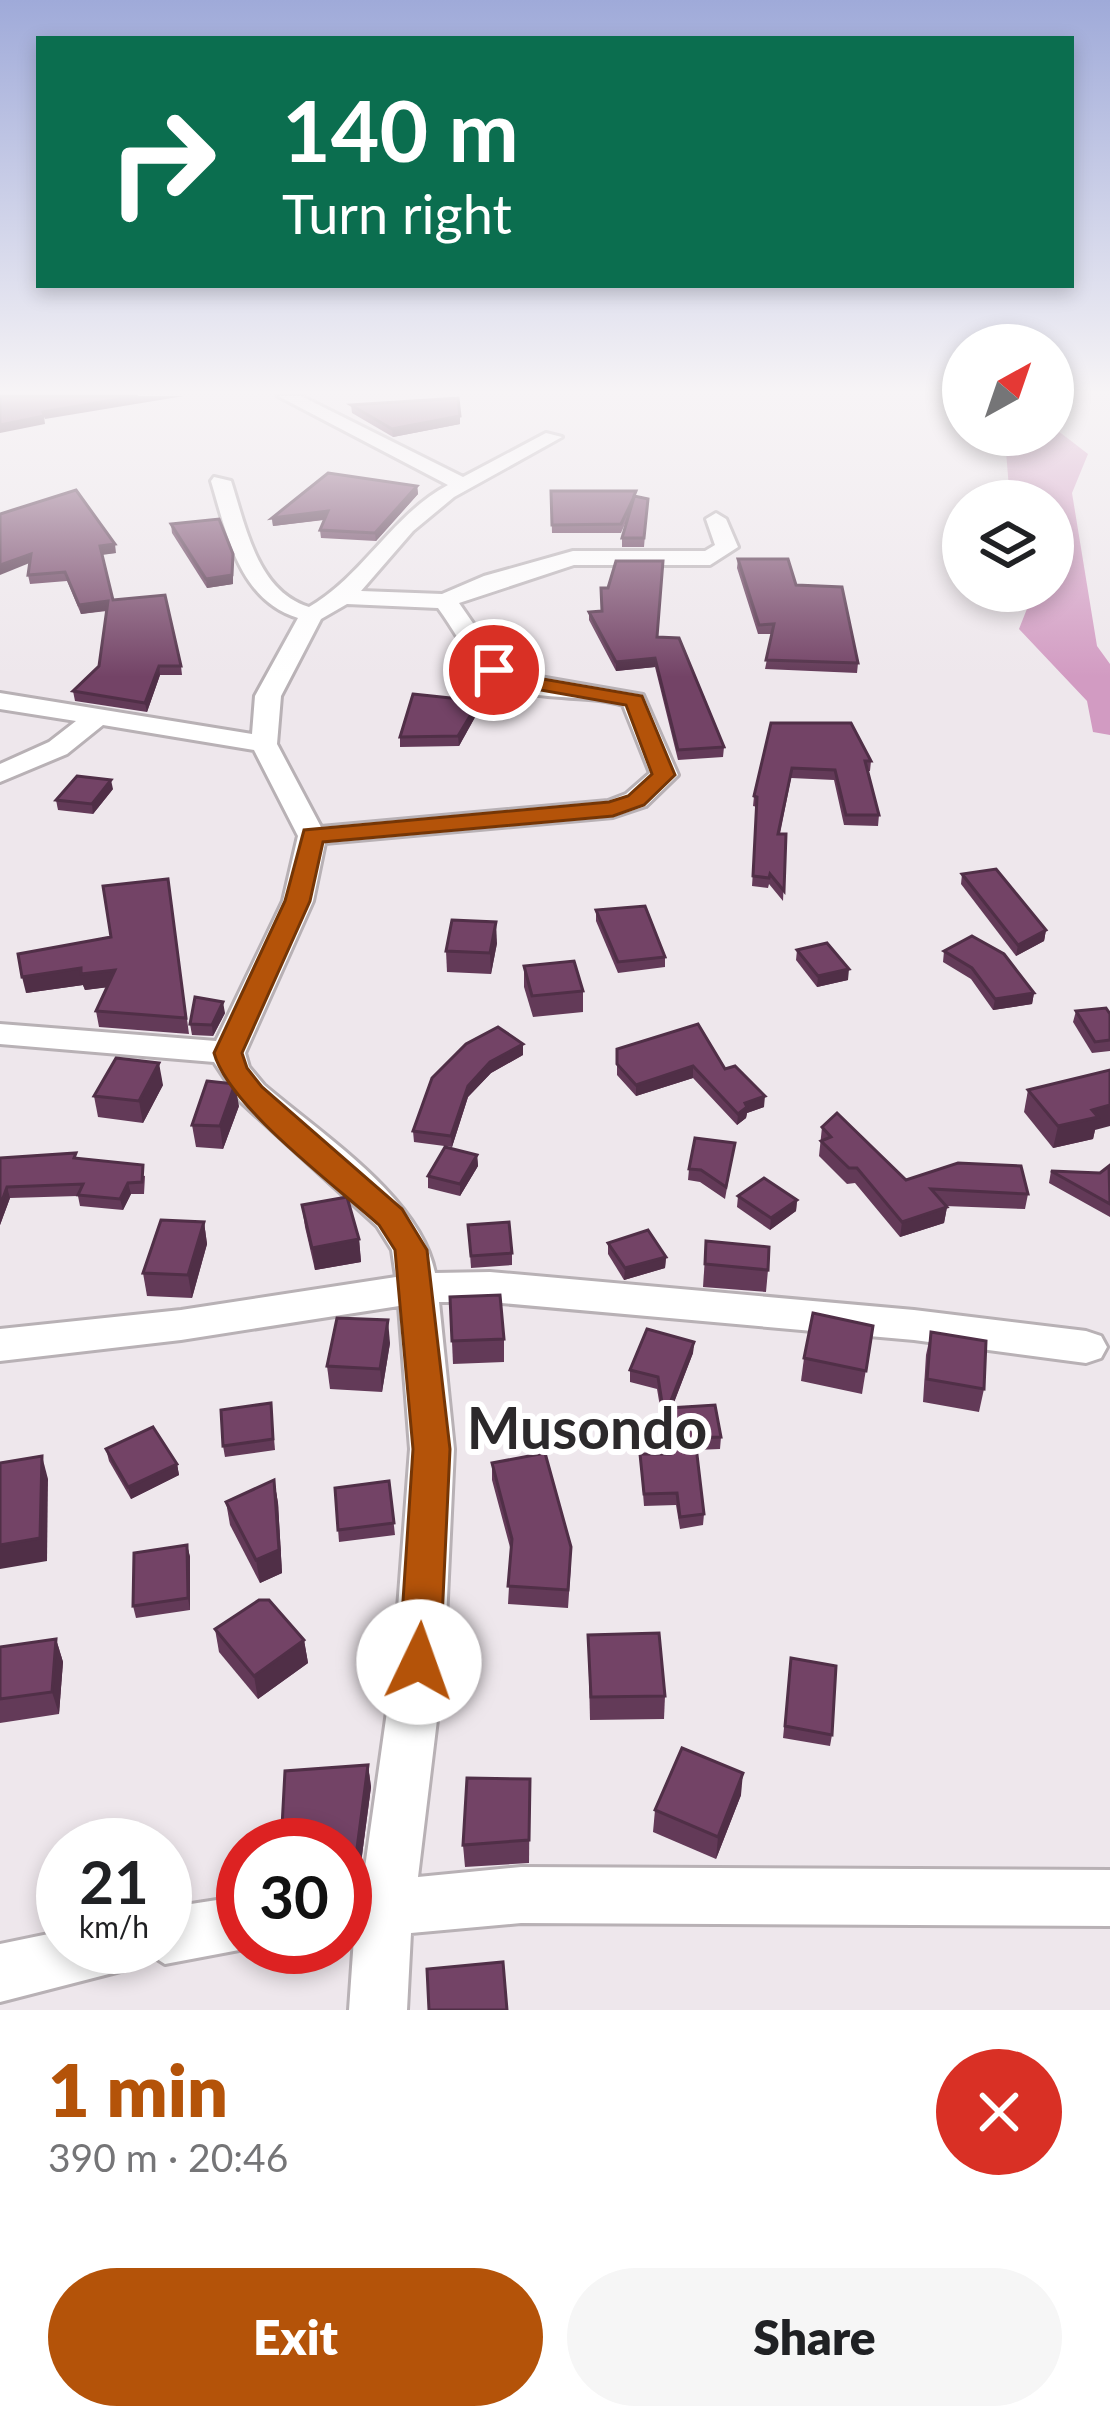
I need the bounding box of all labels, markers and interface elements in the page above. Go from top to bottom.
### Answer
text: 140 m [282,79,519,180]
icon: right [84,84,240,240]
text: Turn right [282,181,512,246]
north arrow [942,324,1074,456]
map controls [942,324,1074,612]
button: layers [942,480,1074,612]
pin [443,619,545,721]
icon: arrive [461,637,527,703]
district label: Musondo [467,1393,707,1461]
position arrow [356,1599,482,1725]
speed limit sign: 30 [216,1818,372,1974]
text: 21 [79,1845,149,1917]
text: km/h [79,1908,149,1944]
text: 1 min [48,2046,228,2132]
button: close [936,2049,1062,2175]
text: 390 m · 20:46 [48,2134,288,2180]
button: Exit [48,2268,543,2406]
button: Share [567,2268,1062,2406]

